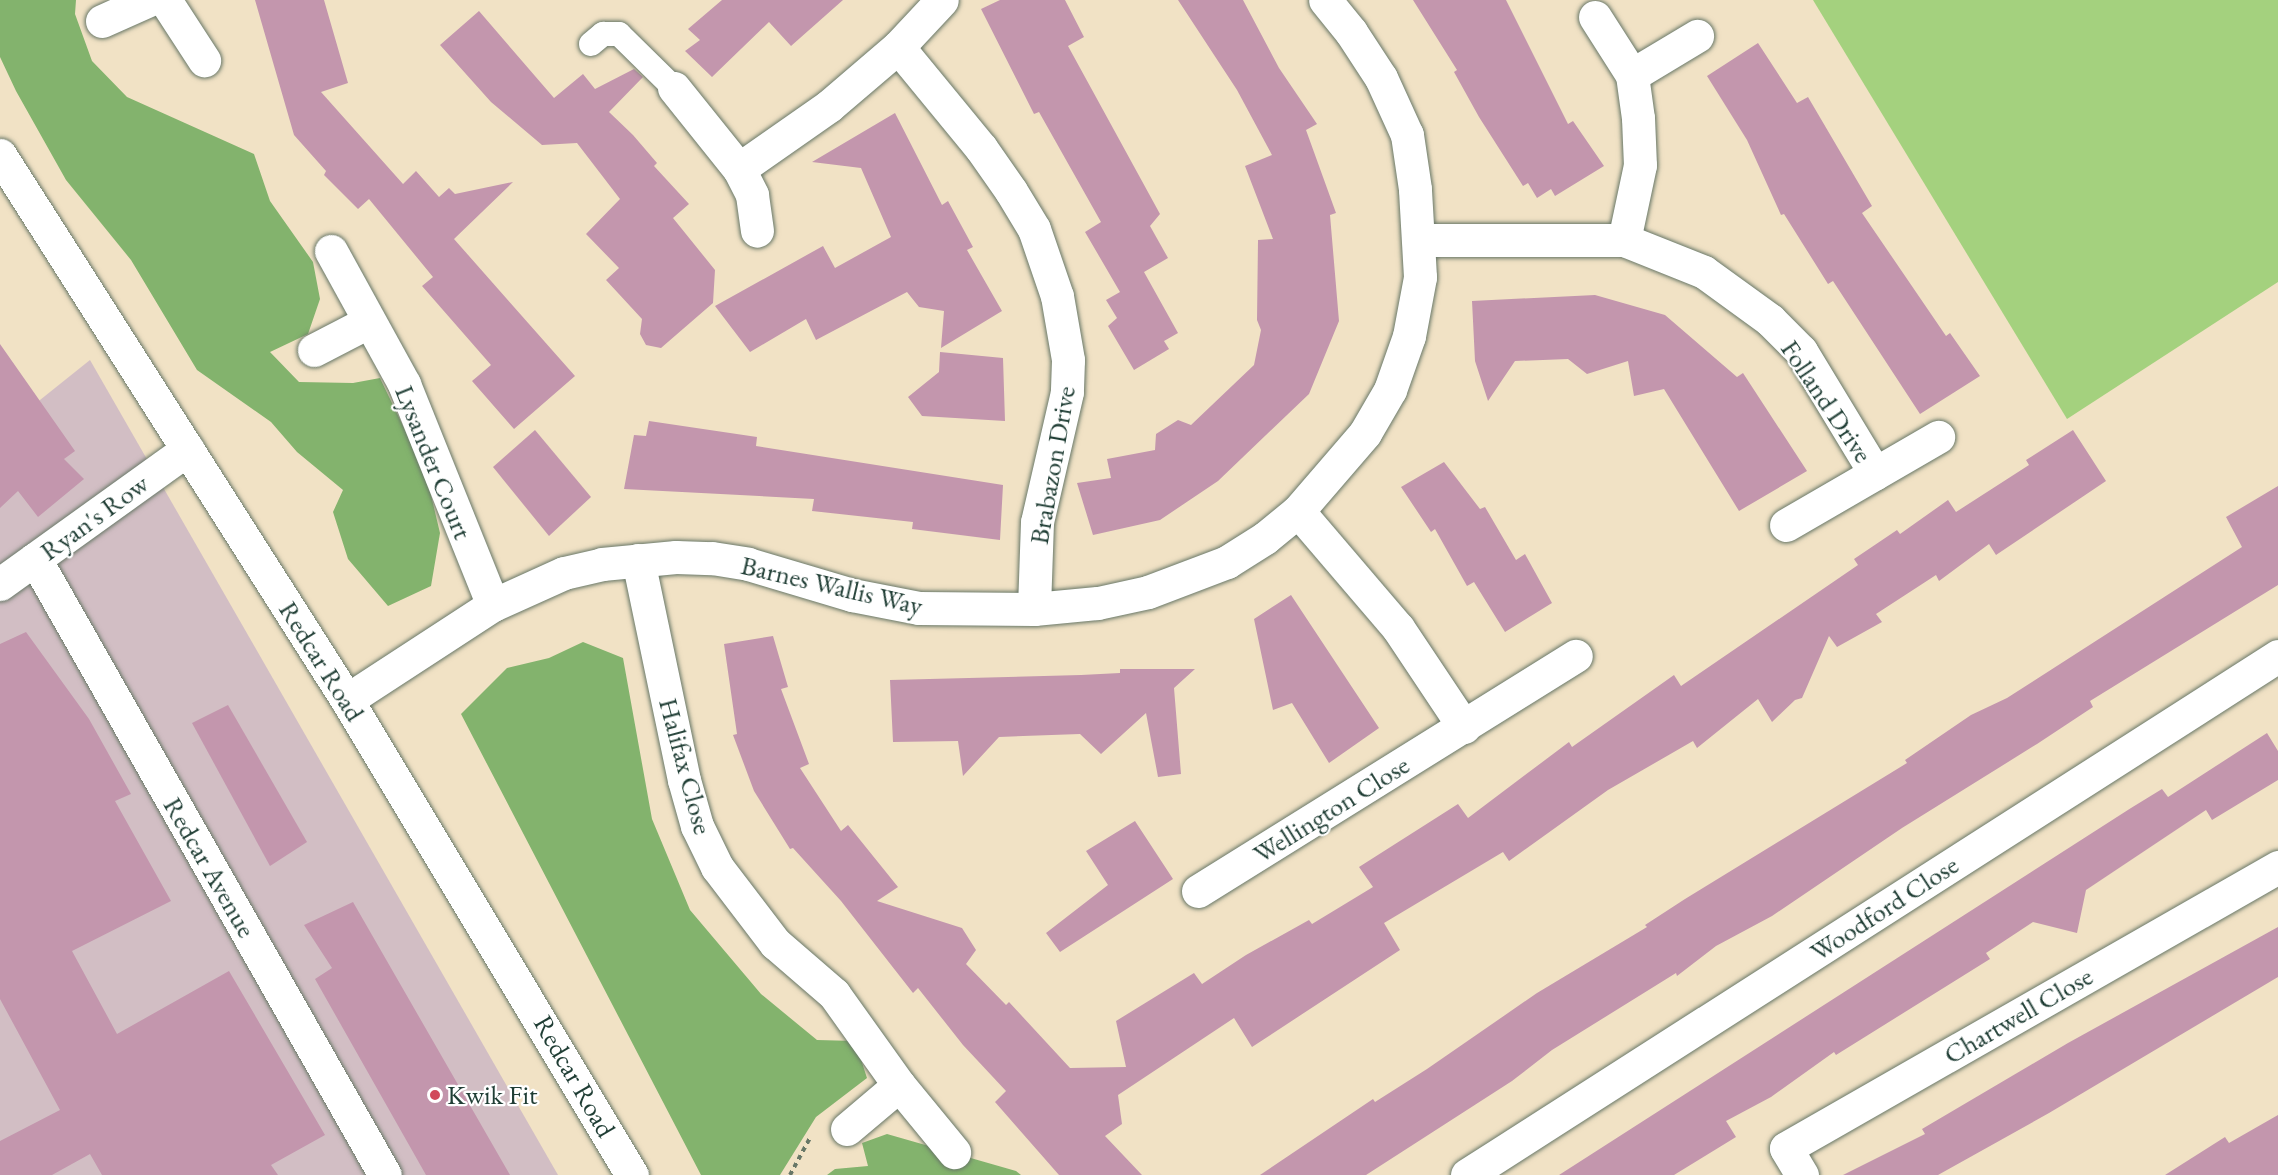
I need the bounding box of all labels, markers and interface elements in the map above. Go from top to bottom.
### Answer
street label: Folland Drive [1774,334,1880,468]
street label: Lysander Court [388,380,480,544]
street label: Brabazon Drive [1022,383,1082,547]
street label: Ryan's Row [34,467,154,567]
street label: Barnes Wallis Way [738,548,926,622]
street label: Redcar Road [272,595,372,727]
street label: Halifax Close [652,694,720,838]
street label: Wellington Close [1247,748,1415,870]
street label: Redcar Avenue [157,791,263,943]
street label: Woodford Close [1804,848,1964,968]
street label: Chartwell Close [1938,959,2098,1071]
street label: Redcar Road [527,1009,623,1143]
place label: Kwik Fit [447,1079,537,1111]
marker: Kwik Fit [428,1088,442,1102]

